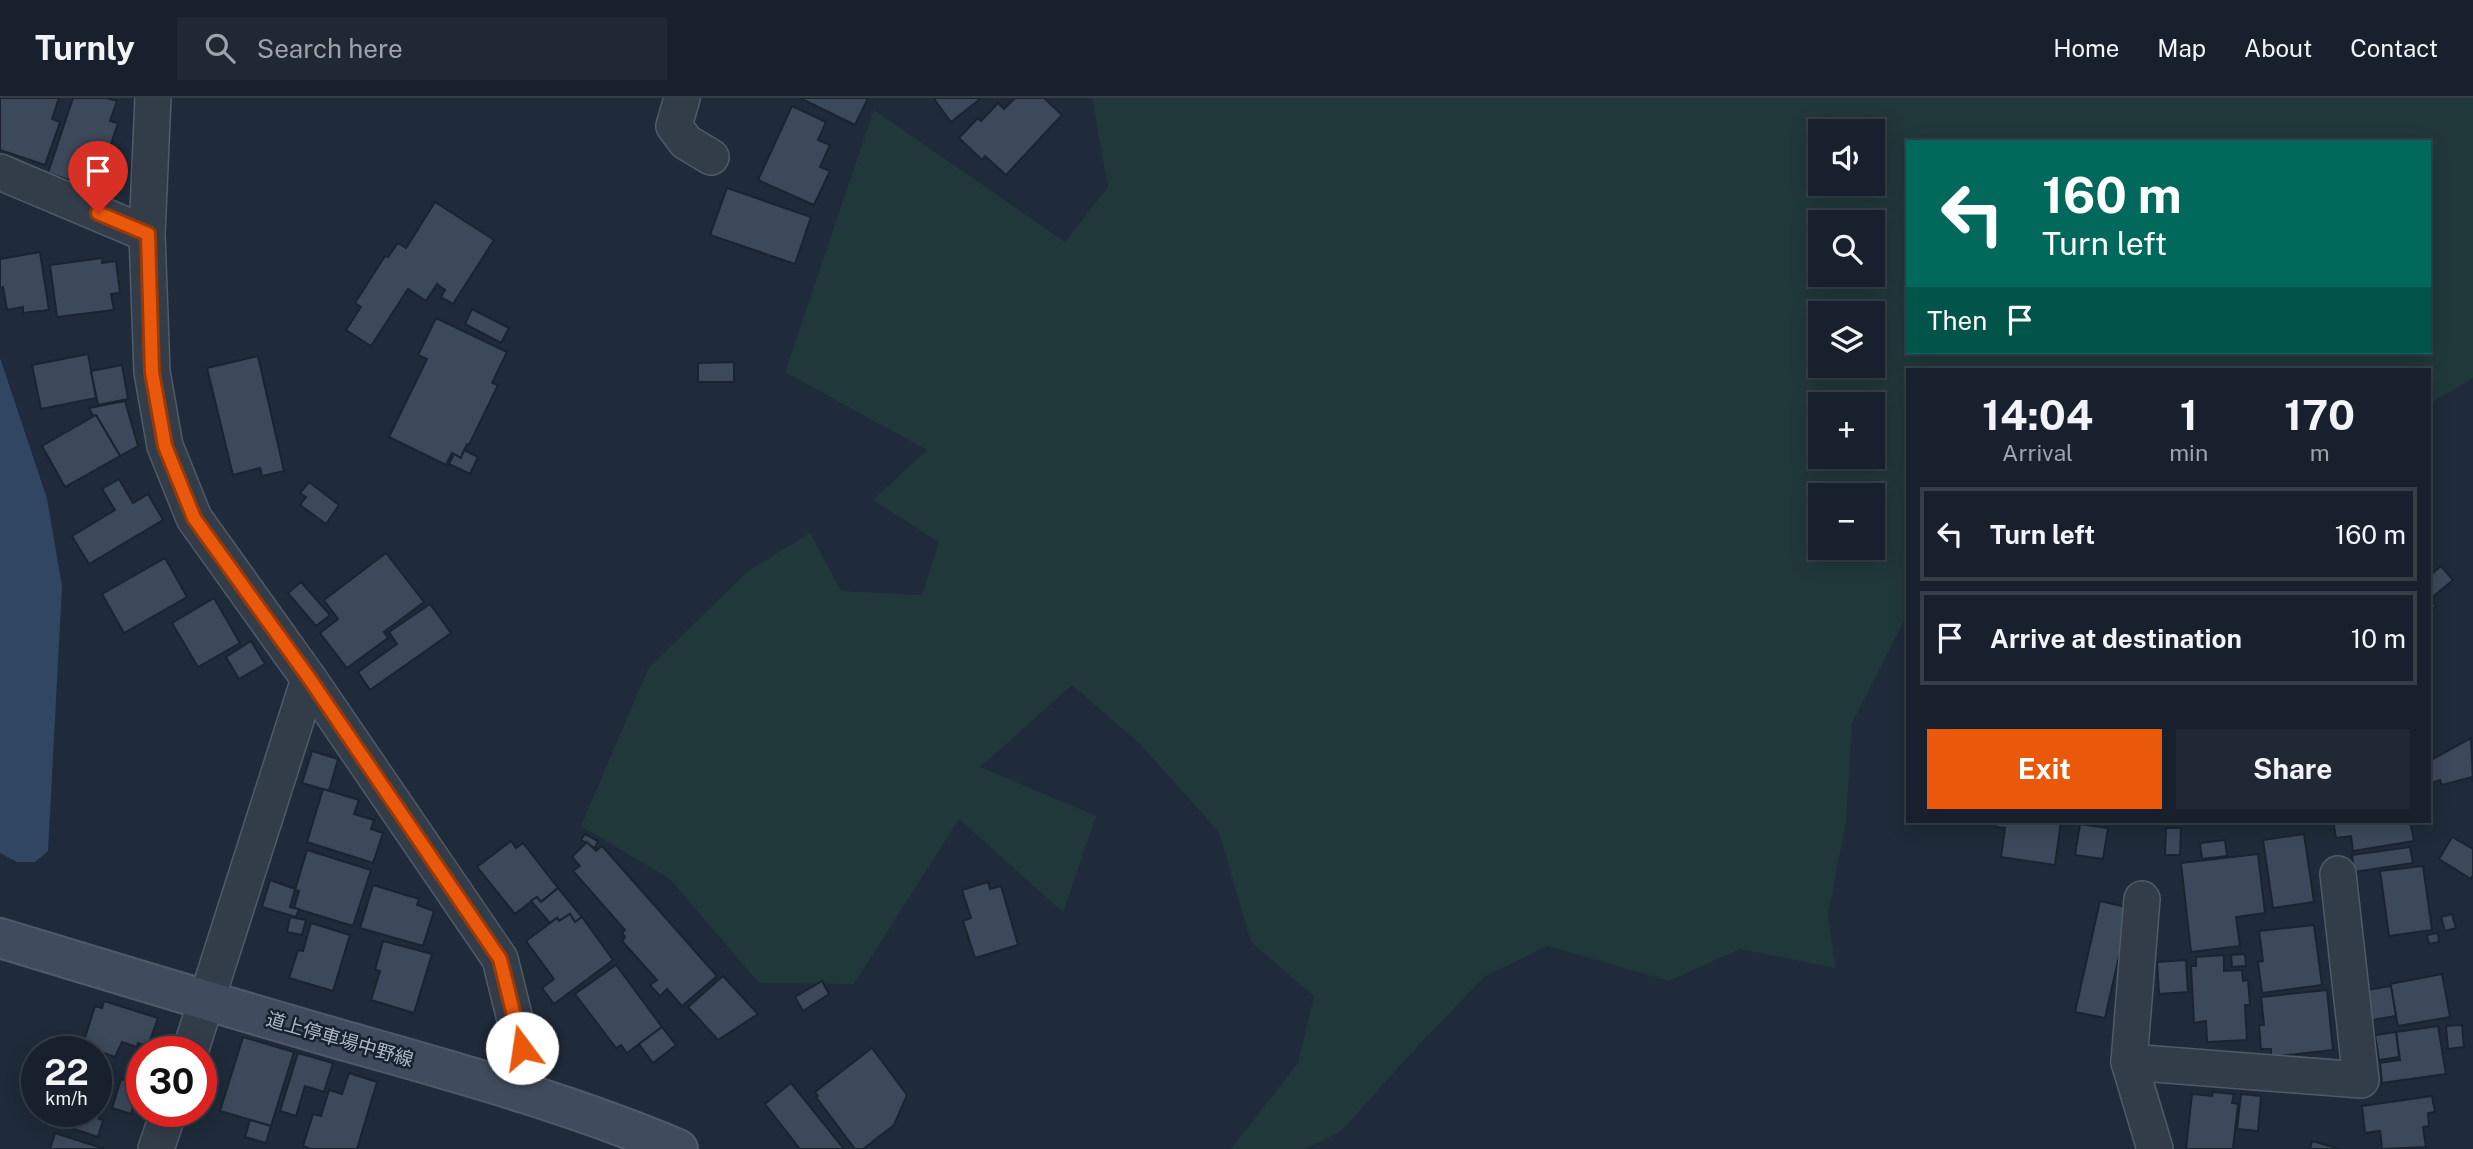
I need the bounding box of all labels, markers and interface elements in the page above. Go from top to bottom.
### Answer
search box [177,17,667,80]
text: Turnly [35,29,135,67]
icon: search [201,29,239,67]
text: Search here [257,33,403,64]
text: Home [2053,34,2119,62]
text: Map [2157,34,2206,62]
text: About [2244,34,2312,62]
text: Contact [2350,34,2438,62]
map controls [1808,119,1885,560]
button: sound [1808,119,1885,196]
pin [68,141,128,213]
icon: arrive [79,152,117,190]
text: 160 m [2042,166,2182,224]
icon: left [1927,168,2018,259]
button: search [1808,210,1885,287]
text: Turn left [2042,225,2167,262]
button: layers [1808,301,1885,378]
icon: arrive [2001,301,2039,339]
text: Then [1927,305,1987,336]
text: 14:04 [1982,390,2093,439]
text: 1 [2180,390,2198,439]
text: 170 [2284,390,2355,439]
button: + [1808,392,1885,469]
text: Arrival [2002,439,2073,466]
text: min [2169,439,2208,466]
text: m [2310,439,2330,466]
button: − [1808,483,1885,560]
icon: left [1931,515,1969,553]
text: Turn left [1990,519,2095,550]
text: 160 m [2335,519,2406,550]
icon: arrive [1931,619,1969,657]
text: Arrive at destination [1990,623,2242,654]
text: 10 m [2351,623,2406,654]
button: Exit [1927,729,2162,809]
button: Share [2176,729,2410,809]
street label: 道上停車場中野線 [264,1007,416,1071]
position arrow [485,1011,559,1085]
speed limit sign: 30 [126,1036,217,1127]
text: 22 [44,1052,89,1093]
text: km/h [45,1088,88,1109]

